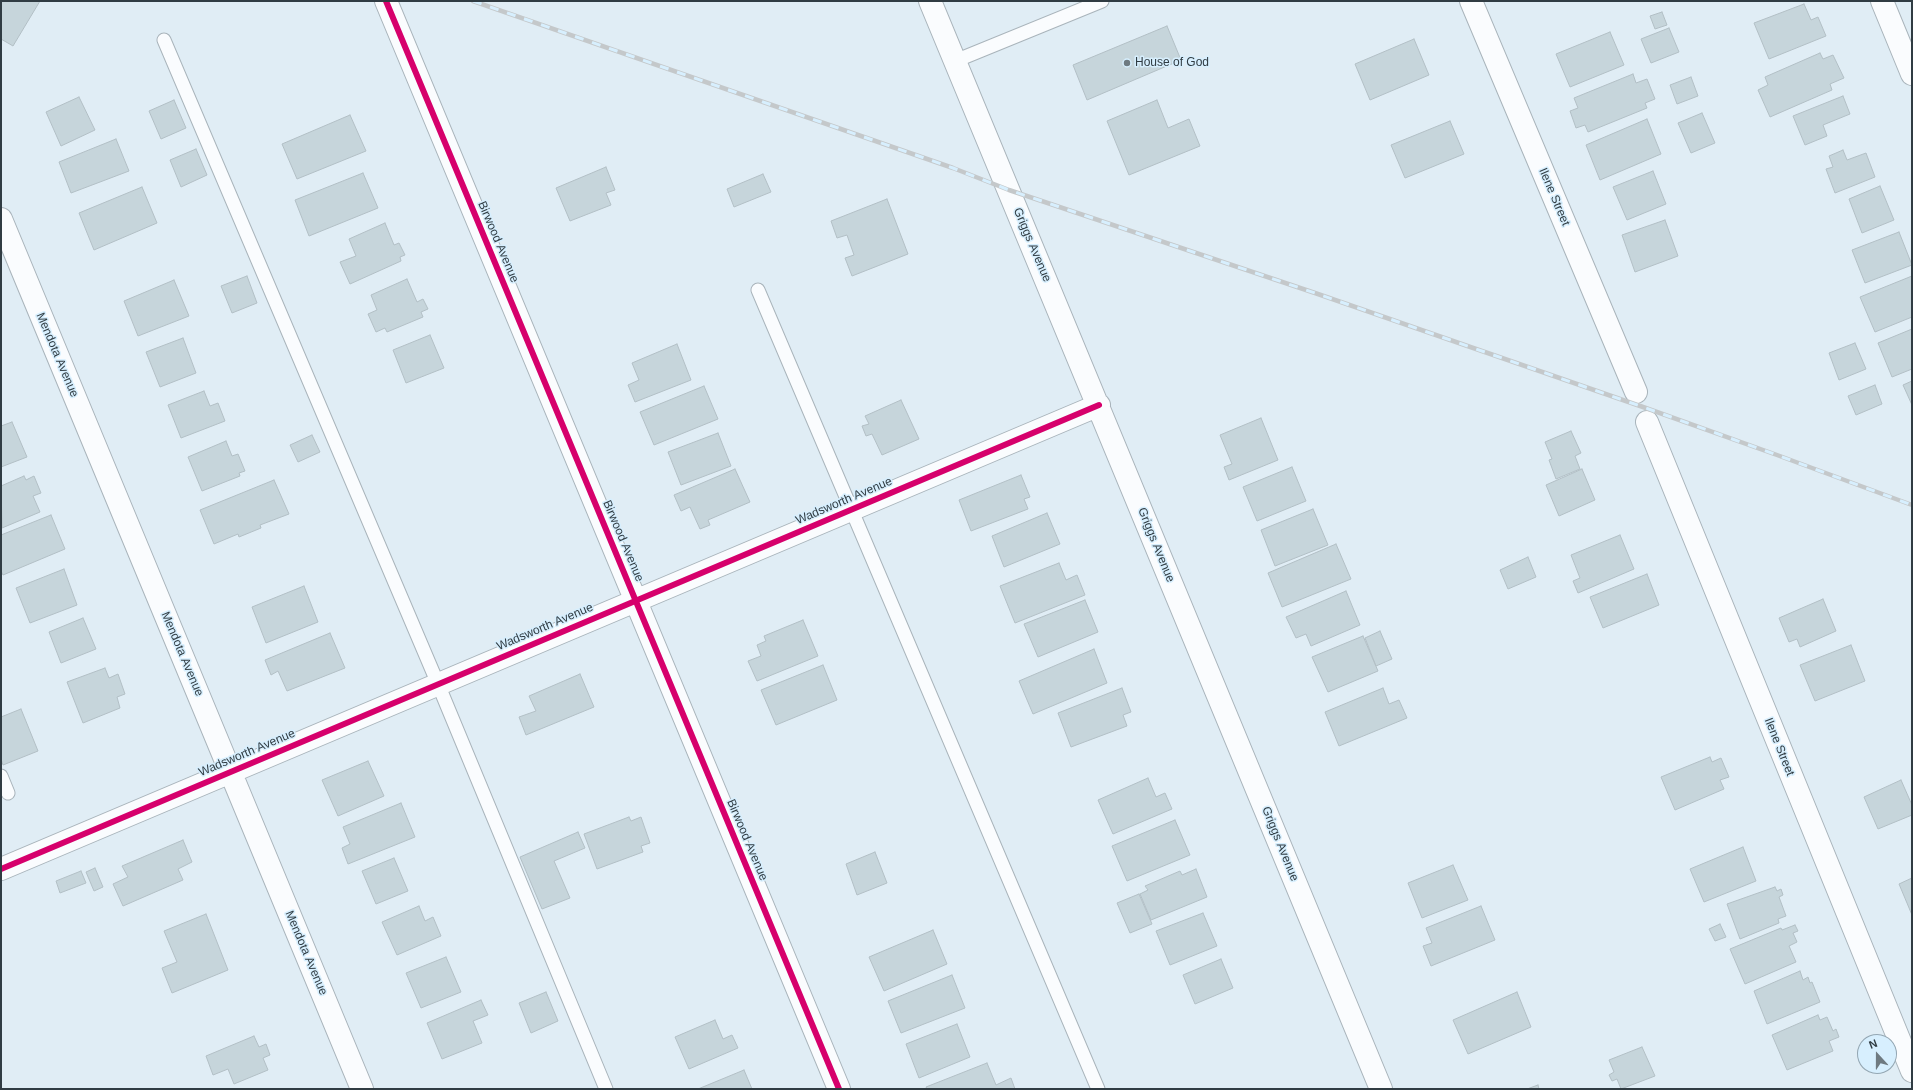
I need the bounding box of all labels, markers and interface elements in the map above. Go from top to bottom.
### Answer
place label: House of God [1135,56,1209,70]
marker: House of God [1122,58,1132,68]
street label: Ilene Street [1535,166,1573,228]
street label: Birwood Avenue [474,199,522,285]
street label: Griggs Avenue [1010,206,1054,284]
street label: Mendota Avenue [33,311,81,399]
street label: Wadsworth Avenue [794,474,894,528]
street label: Birwood Avenue [599,498,647,584]
street label: Griggs Avenue [1134,506,1178,584]
street label: Wadsworth Avenue [495,600,595,654]
street label: Mendota Avenue [158,610,206,698]
street label: Ilene Street [1761,716,1797,778]
street label: Wadsworth Avenue [197,726,297,780]
street label: Birwood Avenue [723,797,771,883]
street label: Griggs Avenue [1258,805,1302,883]
street label: Mendota Avenue [282,909,330,997]
north arrow [1857,1034,1897,1074]
text: N [1867,1037,1879,1051]

